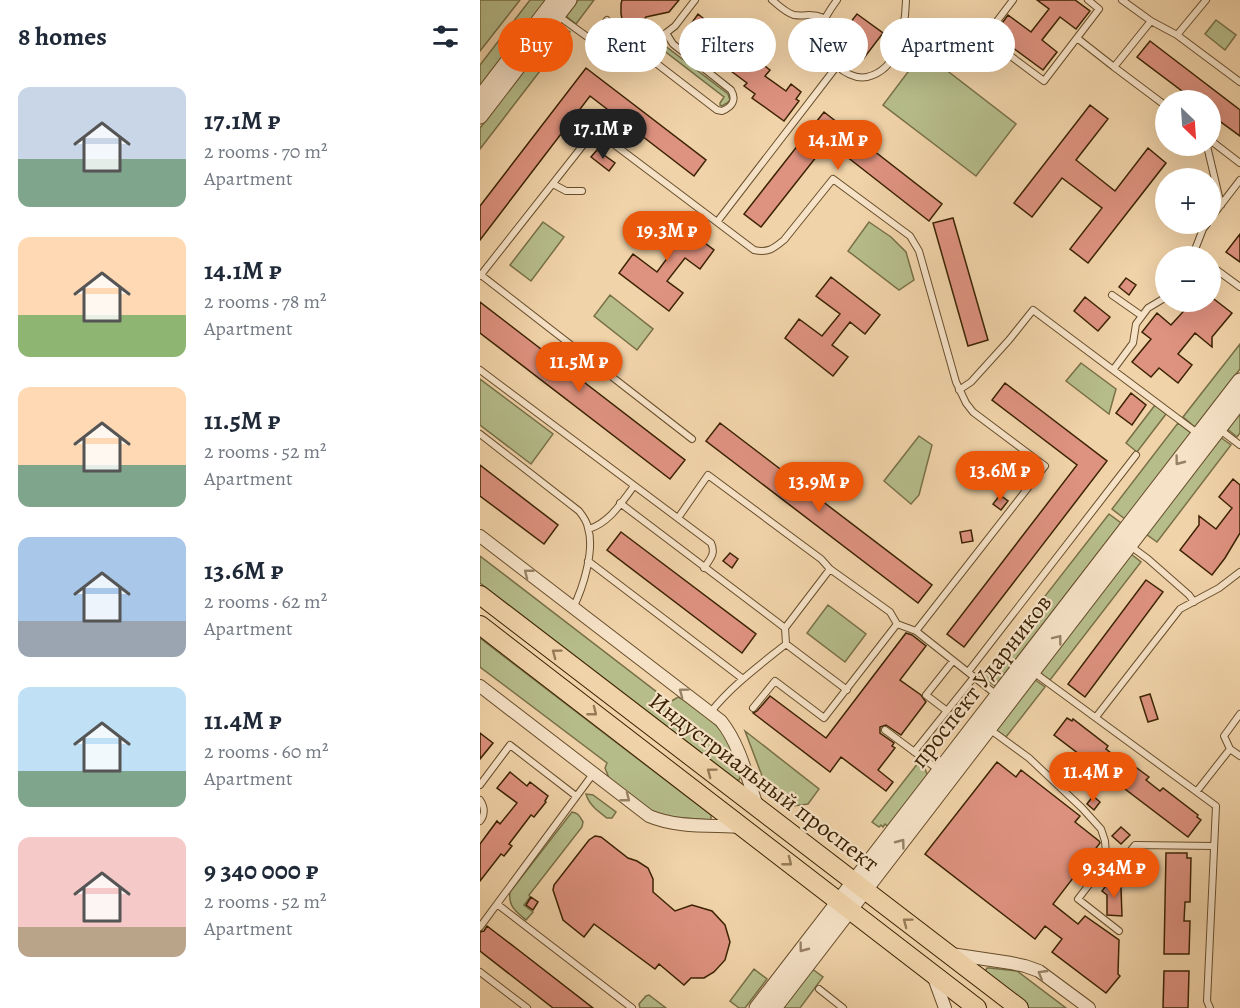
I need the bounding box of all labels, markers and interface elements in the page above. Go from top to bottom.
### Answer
chip: Buy [498,18,573,72]
chip: Rent [585,18,667,72]
chip: Filters [679,18,776,72]
chip: New [788,18,868,72]
chip: Apartment [880,18,1015,72]
text: 8 homes [18,19,107,54]
icon: filters [429,20,462,53]
north arrow [1155,90,1221,156]
map controls [1155,90,1221,312]
text: 17.1M ₽ [204,103,280,138]
pin: 17.1M ₽ [548,109,658,160]
icon: home [66,111,138,183]
text: 17.1M ₽ [574,115,632,142]
pin: 14.1M ₽ [783,120,893,171]
text: 14.1M ₽ [808,126,868,153]
text: 2 rooms · 70 m² [204,138,328,165]
text: Apartment [204,165,293,192]
button: + [1155,168,1221,234]
pin: 19.3M ₽ [612,211,722,262]
text: 19.3M ₽ [637,217,697,244]
button: − [1155,246,1221,312]
text: 14.1M ₽ [204,253,282,288]
icon: home [66,261,138,333]
text: 2 rooms · 78 m² [204,288,327,315]
text: Apartment [204,315,293,342]
pin: 11.5M ₽ [524,342,634,393]
text: 11.5M ₽ [550,348,608,375]
text: 11.5M ₽ [204,403,280,438]
icon: home [66,411,138,483]
text: 2 rooms · 52 m² [204,438,327,465]
pin: 13.6M ₽ [945,451,1055,502]
one-way arrow [1175,454,1186,465]
text: 13.6M ₽ [969,457,1031,484]
pin: 13.9M ₽ [764,462,874,513]
text: Apartment [204,465,293,492]
text: 13.9M ₽ [789,468,849,495]
text: 13.6M ₽ [204,553,283,588]
icon: home [66,561,138,633]
one-way arrow [523,569,534,580]
text: 2 rooms · 62 m² [204,588,327,615]
street label: проспект Ударников [903,588,1059,774]
text: Apartment [204,615,293,642]
one-way arrow [1050,634,1061,645]
one-way arrow [552,649,563,660]
street label: Индустриальный проспект [642,685,886,879]
one-way arrow [678,688,689,699]
text: 11.4M ₽ [204,703,282,738]
one-way arrow [586,705,597,716]
icon: home [66,711,138,783]
text: 2 rooms · 60 m² [204,738,328,765]
pin: 11.4M ₽ [1038,752,1148,803]
text: 11.4M ₽ [1063,758,1123,785]
text: Apartment [204,765,293,792]
one-way arrow [706,768,717,779]
one-way arrow [619,791,630,802]
one-way arrow [893,839,904,850]
pin: 9.34M ₽ [1059,848,1169,899]
text: 9 340 000 ₽ [204,853,319,888]
text: 9.34M ₽ [1082,854,1146,881]
one-way arrow [781,855,792,866]
icon: home [66,861,138,933]
text: 2 rooms · 52 m² [204,888,327,915]
text: Apartment [204,915,293,942]
one-way arrow [903,918,914,929]
one-way arrow [800,941,811,952]
one-way arrow [1037,970,1048,981]

